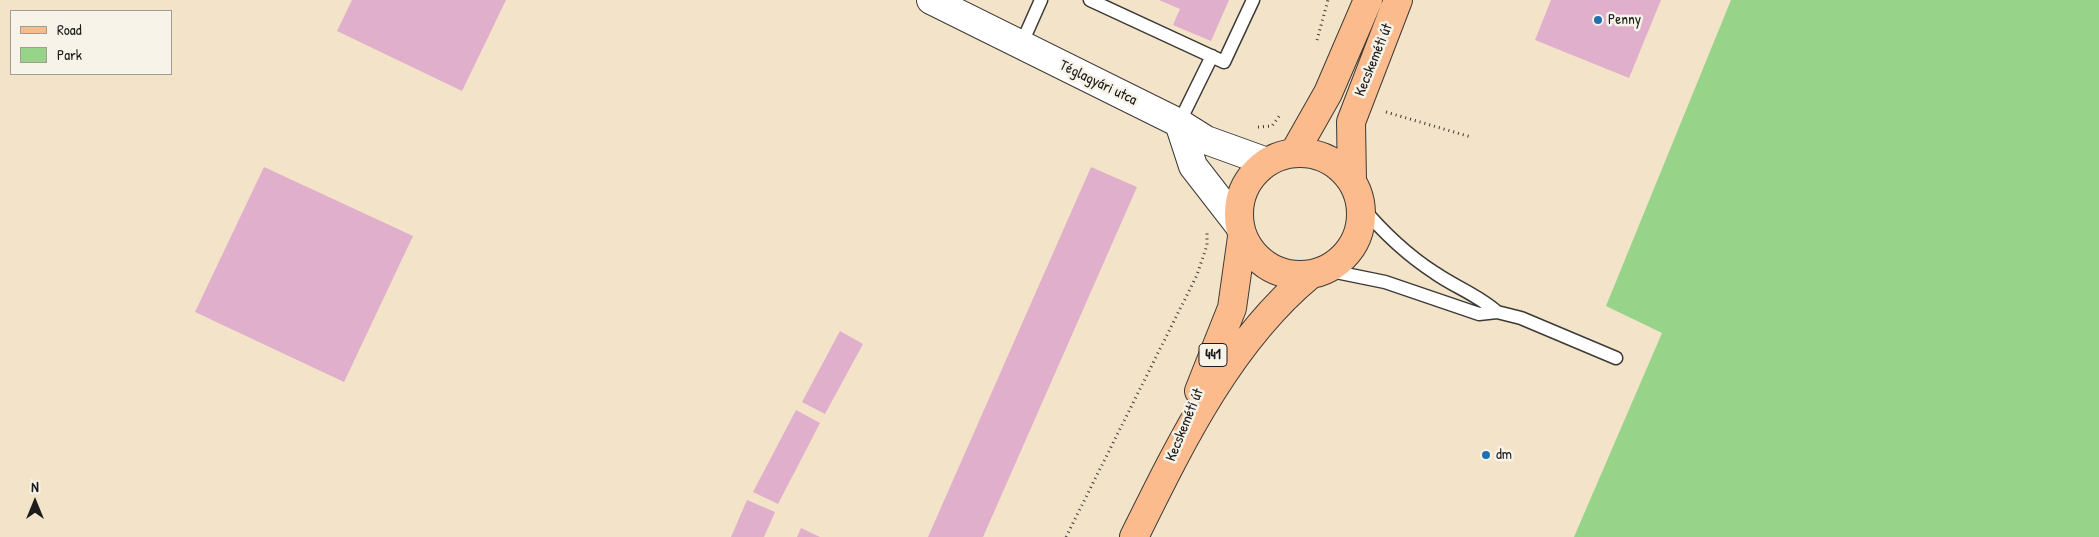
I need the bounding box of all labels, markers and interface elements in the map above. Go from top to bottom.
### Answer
legend [10,10,172,75]
place label: Penny [1608,11,1641,29]
marker: Penny [1592,14,1604,26]
text: Road [57,19,82,40]
street label: Kecskeméti út [1351,21,1397,99]
text: Park [57,44,82,65]
street label: Téglagyári utca [1056,57,1140,109]
road number: 441 [1199,344,1227,366]
street label: Kecskeméti út [1162,386,1208,464]
place label: dm [1496,446,1512,464]
marker: dm [1480,449,1492,461]
north arrow [10,477,60,527]
text: N [31,477,39,496]

